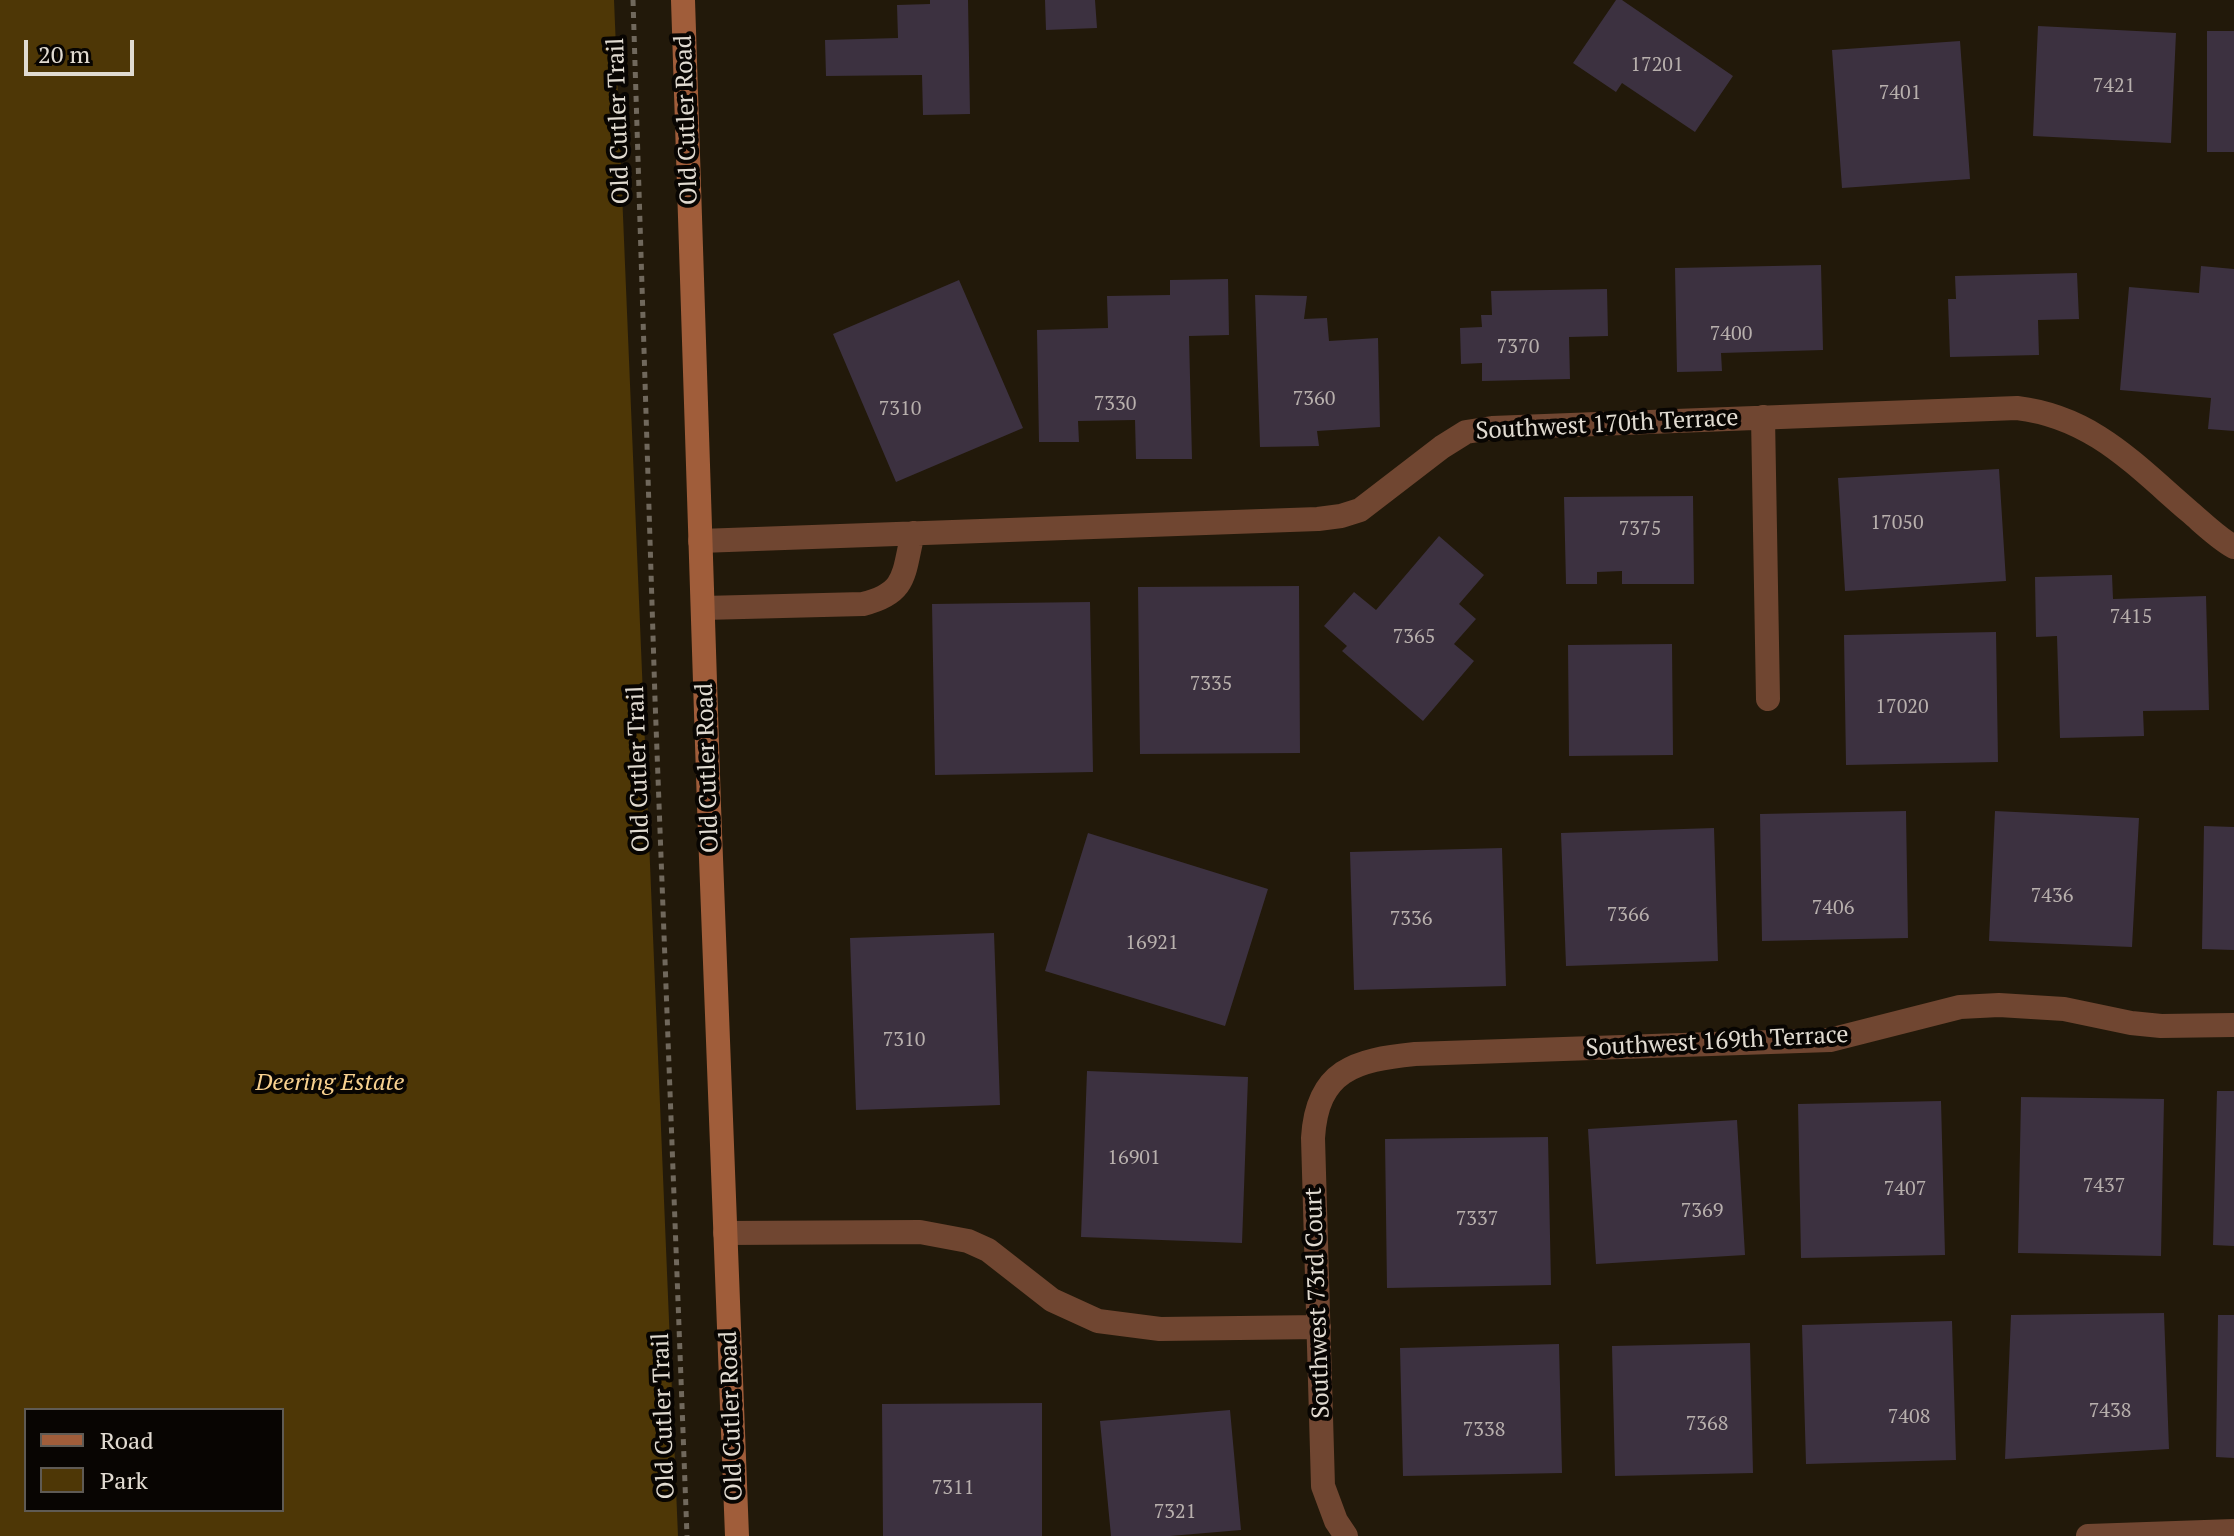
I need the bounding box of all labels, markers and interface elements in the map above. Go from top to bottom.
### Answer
scale bar [28,24,138,74]
street label: Old Cutler Road [670,34,704,206]
street label: Old Cutler Trail [602,37,636,205]
text: 20 m [38,38,90,70]
house number: 17201 [1630,53,1684,77]
house number: 7421 [2093,74,2135,98]
house number: 7401 [1879,81,1921,105]
house number: 7400 [1710,322,1752,346]
house number: 7370 [1497,335,1539,359]
house number: 7360 [1293,387,1335,411]
house number: 7330 [1094,392,1136,416]
house number: 7310 [879,397,921,421]
street label: Southwest 170th Terrace [1475,404,1739,446]
house number: 17050 [1870,511,1924,535]
house number: 7375 [1619,517,1661,541]
house number: 7415 [2110,605,2152,629]
house number: 7365 [1393,625,1435,649]
house number: 7335 [1190,672,1232,696]
street label: Old Cutler Road [691,682,725,854]
street label: Old Cutler Trail [622,685,656,853]
house number: 17020 [1875,695,1929,719]
house number: 7436 [2031,884,2073,908]
house number: 7406 [1812,896,1854,920]
house number: 7366 [1607,903,1649,927]
house number: 7336 [1390,907,1432,931]
house number: 16921 [1125,931,1179,955]
street label: Southwest 169th Terrace [1585,1021,1849,1063]
house number: 7310 [883,1028,925,1052]
park label: Deering Estate [255,1069,405,1097]
house number: 16901 [1107,1146,1161,1170]
house number: 7437 [2083,1174,2125,1198]
house number: 7407 [1884,1177,1926,1201]
street label: Southwest 73rd Court [1300,1187,1336,1419]
house number: 7369 [1681,1199,1723,1223]
house number: 7337 [1456,1207,1498,1231]
street label: Old Cutler Road [715,1330,749,1502]
street label: Old Cutler Trail [647,1332,681,1500]
house number: 7438 [2089,1399,2131,1423]
house number: 7408 [1888,1405,1930,1429]
legend [24,1408,284,1512]
house number: 7368 [1686,1412,1728,1436]
house number: 7338 [1463,1418,1505,1442]
text: Road [100,1424,154,1456]
text: Park [100,1464,148,1496]
house number: 7311 [932,1476,974,1500]
house number: 7321 [1154,1500,1196,1524]

